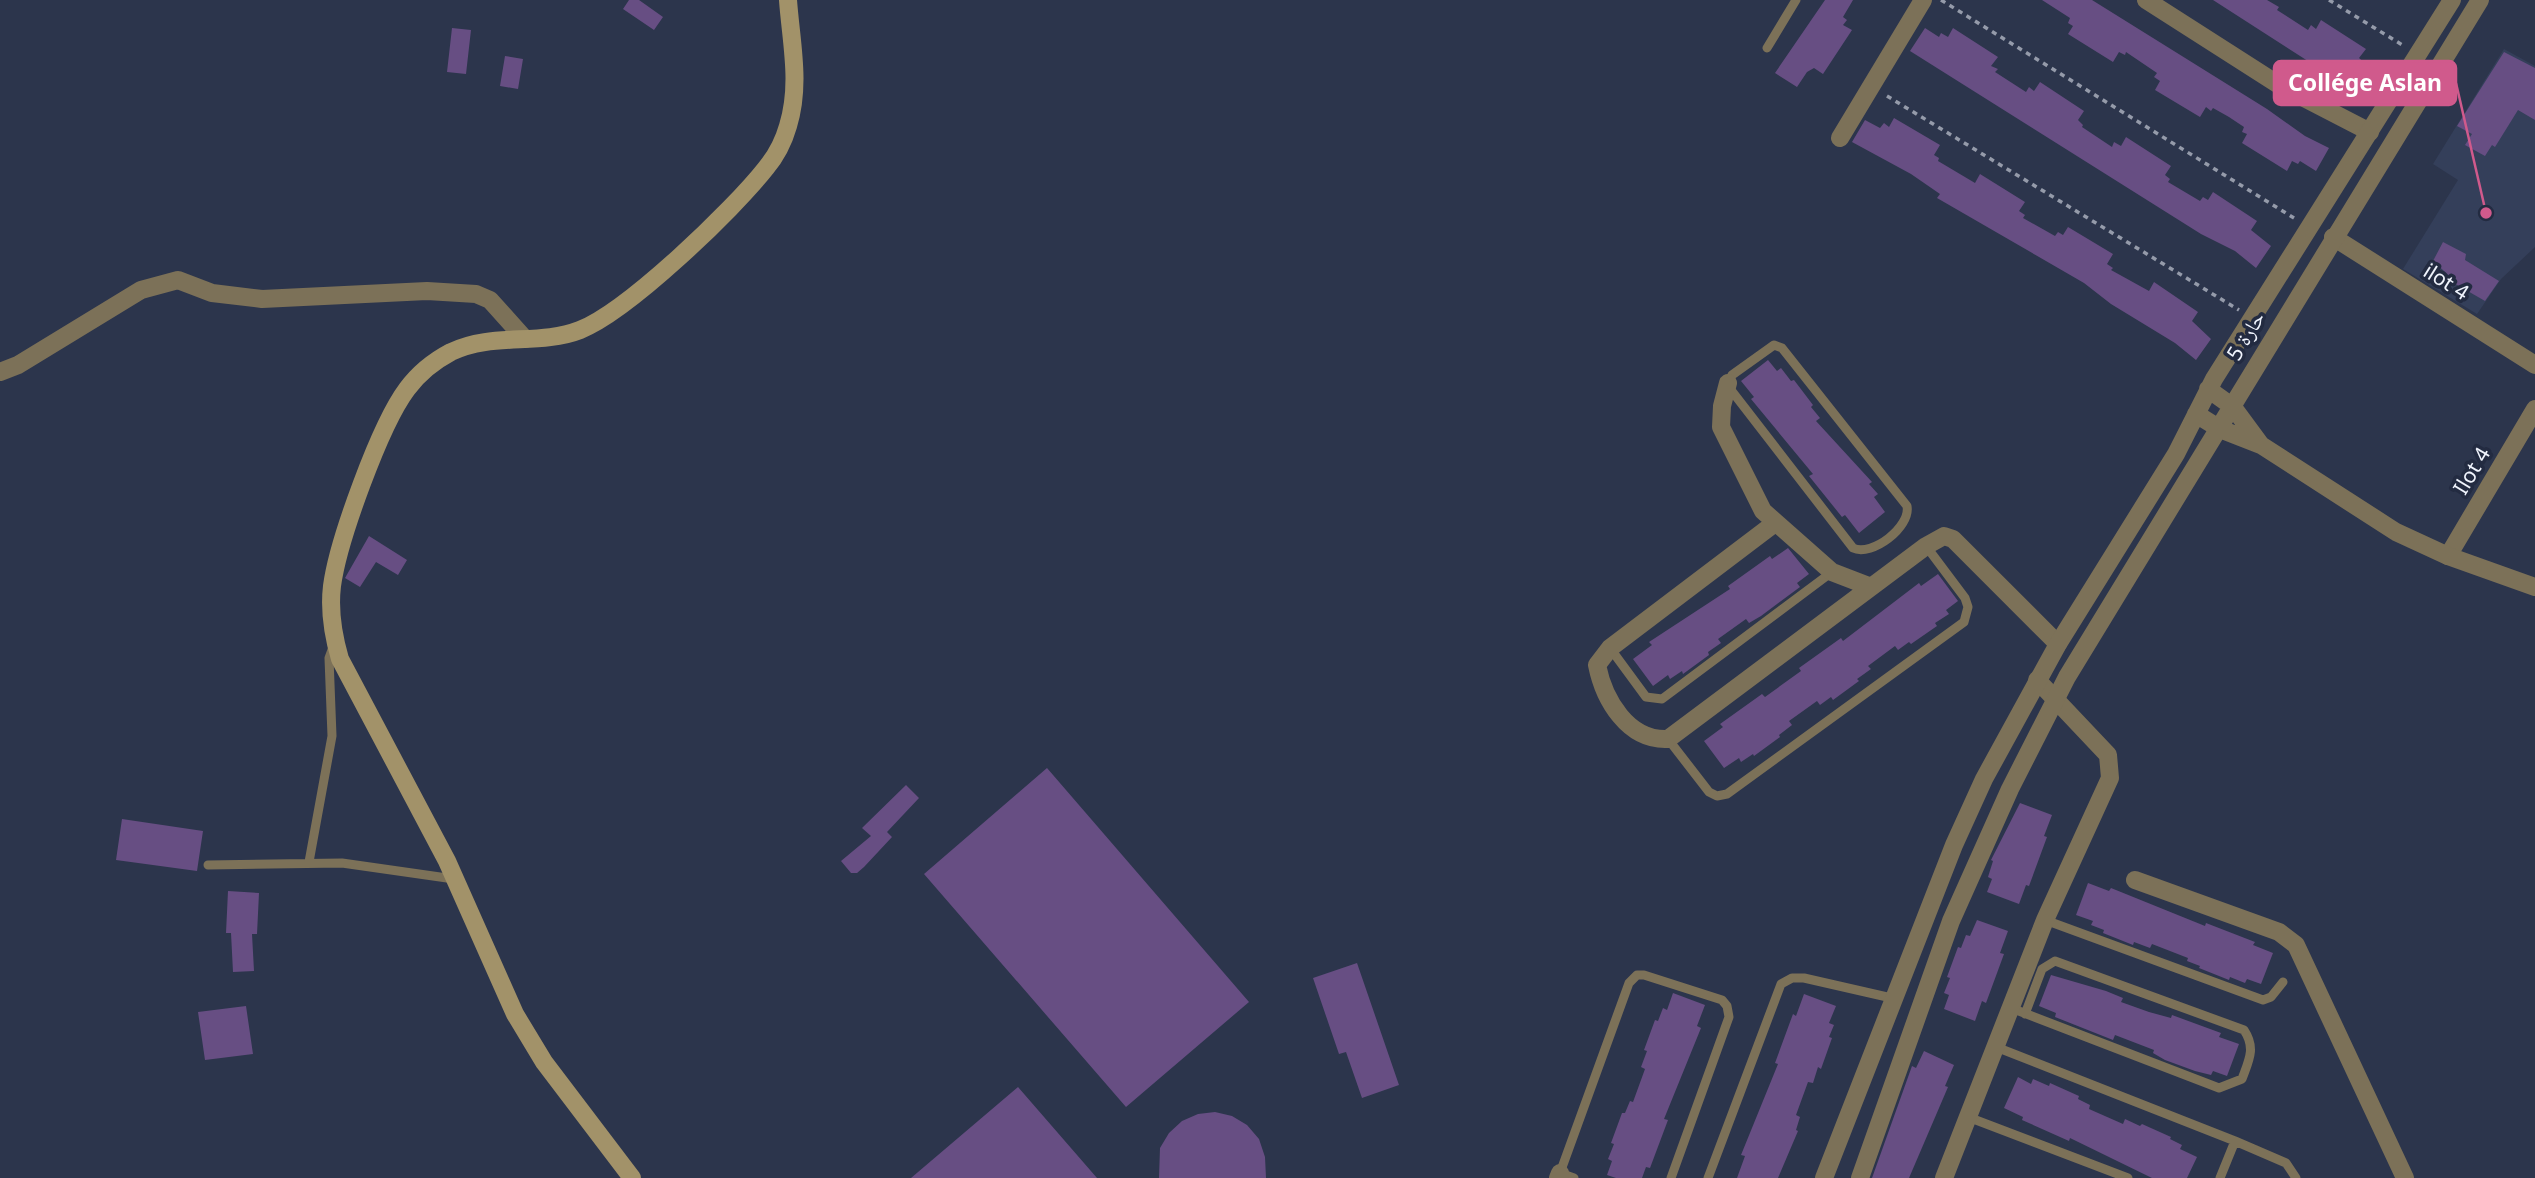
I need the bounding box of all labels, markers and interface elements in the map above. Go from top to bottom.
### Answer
callout: Collége Aslan [2274,61,2456,105]
text: Collége Aslan [2288,66,2442,98]
street label: ilot 4 [2418,256,2475,306]
street label: حارة 5 [2220,306,2271,365]
street label: Ilot 4 [2446,442,2496,499]

